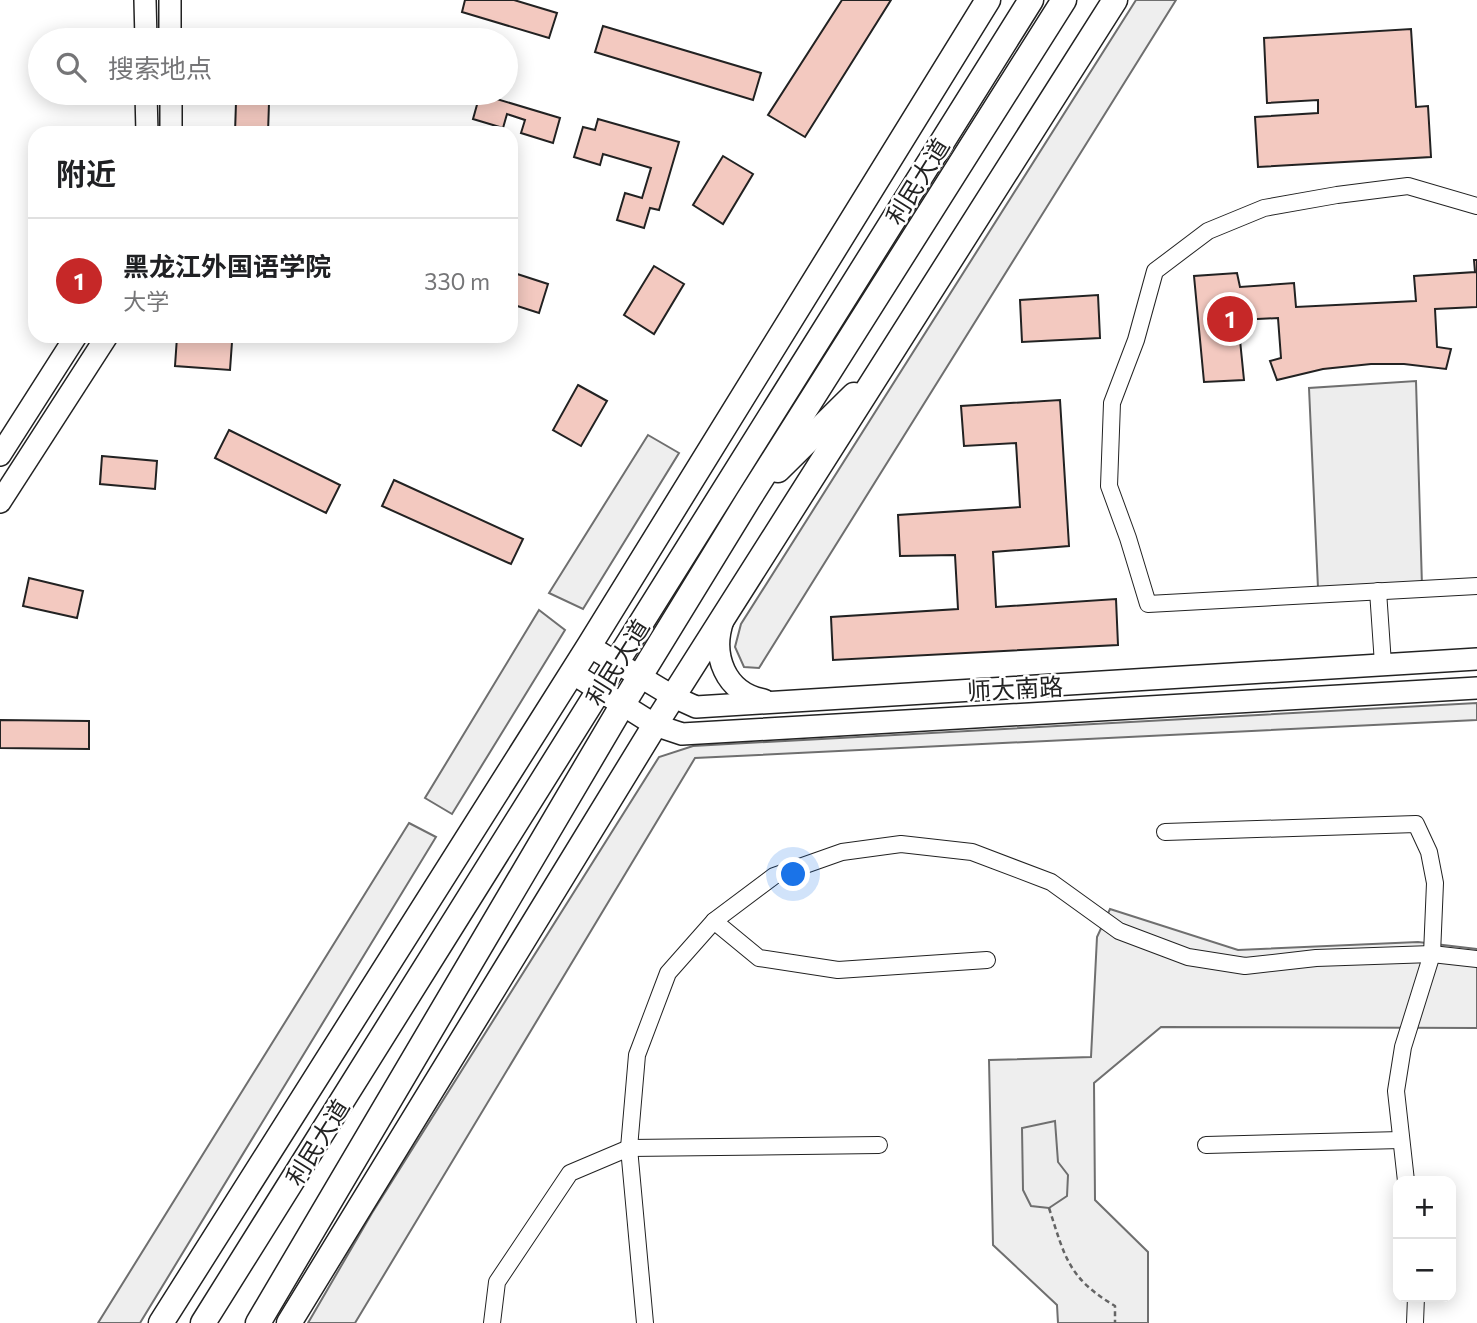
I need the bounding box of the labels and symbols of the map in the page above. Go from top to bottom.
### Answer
street label: 利民大道 [879,133,955,229]
pin: 1 [1207,293,1253,345]
street label: 利民大道 [579,614,655,710]
street label: 师大南路 [966,671,1064,705]
your location [776,857,810,891]
street label: 利民大道 [279,1094,355,1190]

